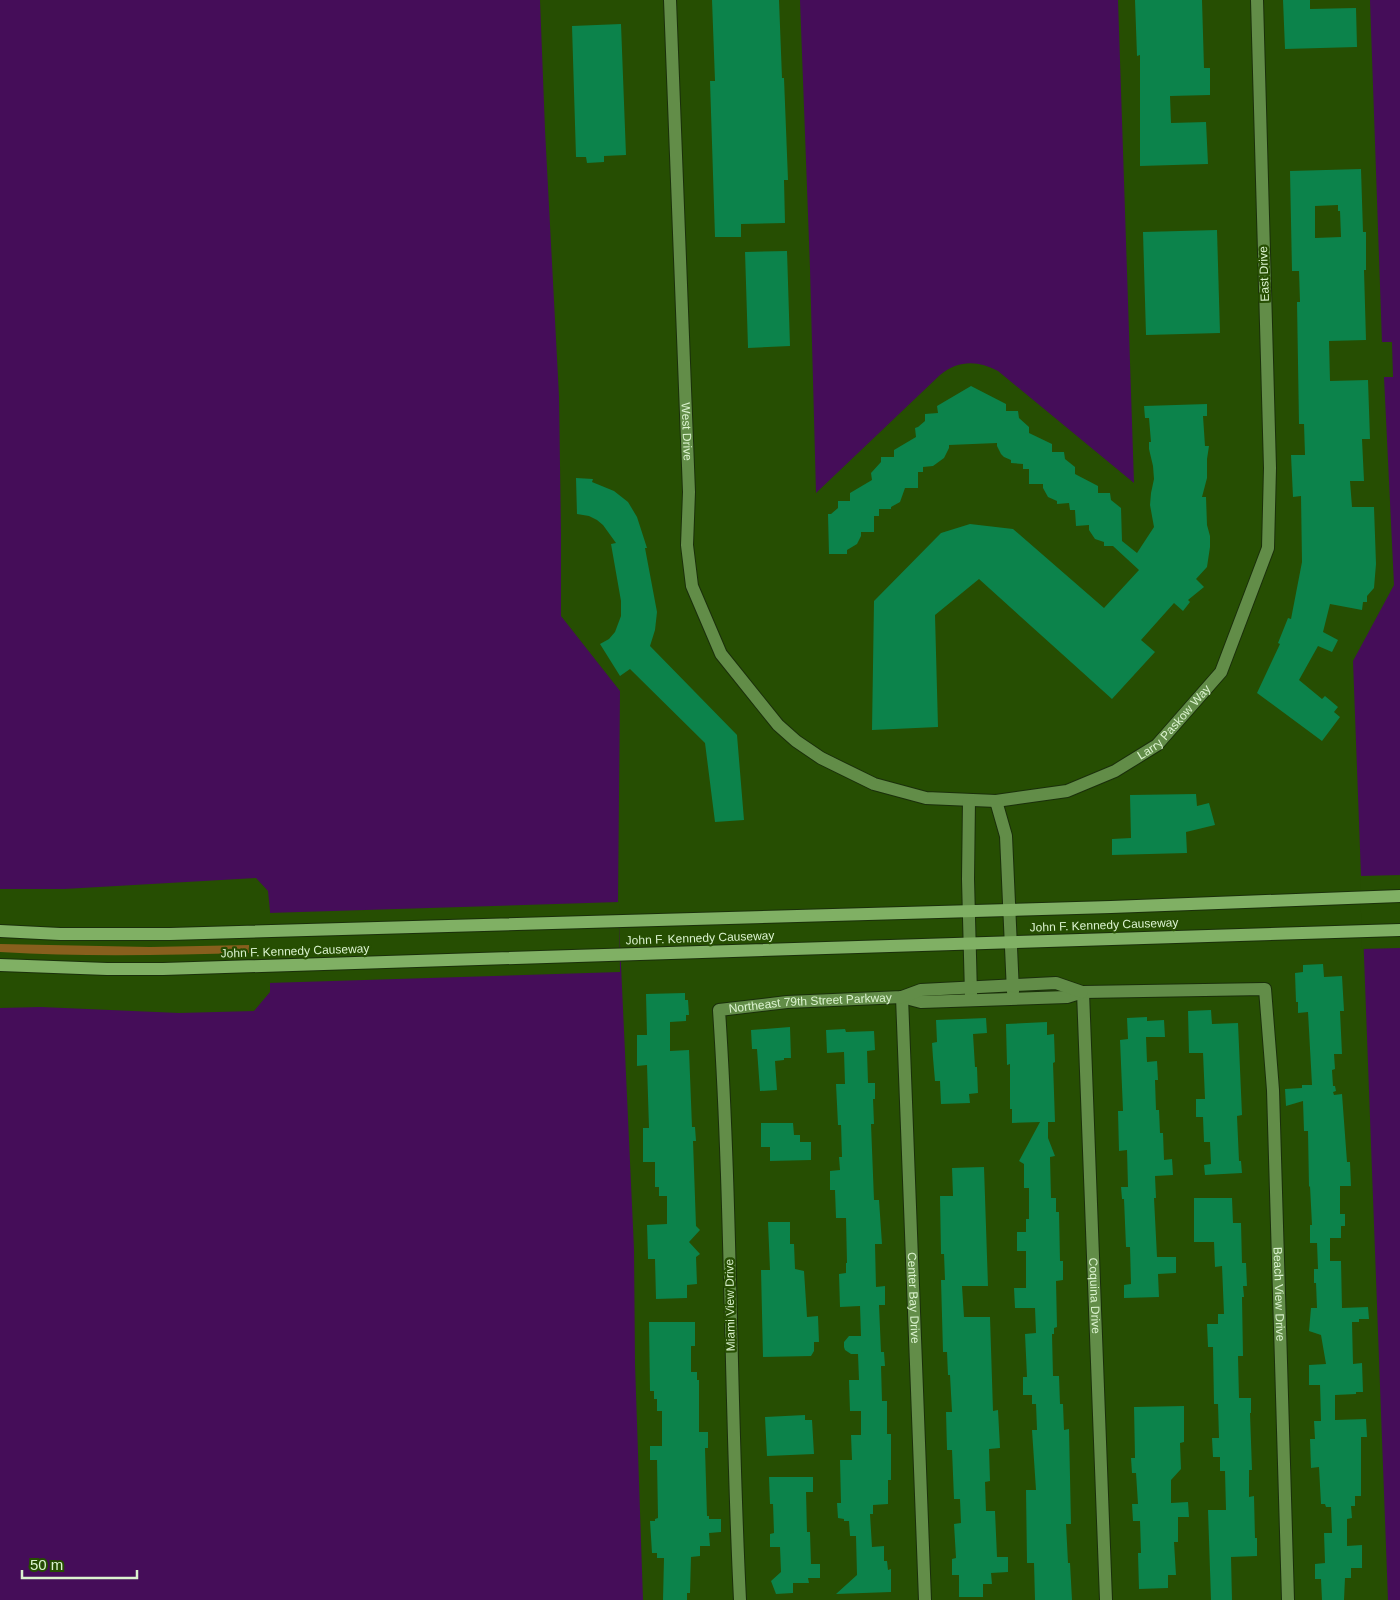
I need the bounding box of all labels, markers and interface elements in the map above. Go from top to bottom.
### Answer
street label: East Drive [1256,246,1272,302]
street label: West Drive [679,402,695,461]
street label: Larry Paskow Way [1135,682,1214,762]
street label: John F. Kennedy Causeway [1029,915,1179,935]
street label: John F. Kennedy Causeway [625,928,775,948]
street label: John F. Kennedy Causeway [220,941,370,961]
street label: Northeast 79th Street Parkway [728,990,892,1016]
street label: Beach View Drive [1271,1247,1287,1342]
street label: Center Bay Drive [905,1252,922,1344]
street label: Coquina Drive [1086,1257,1103,1334]
street label: Miami View Drive [722,1258,738,1351]
scale bar [22,1548,138,1580]
text: 50 m [30,1556,63,1573]

